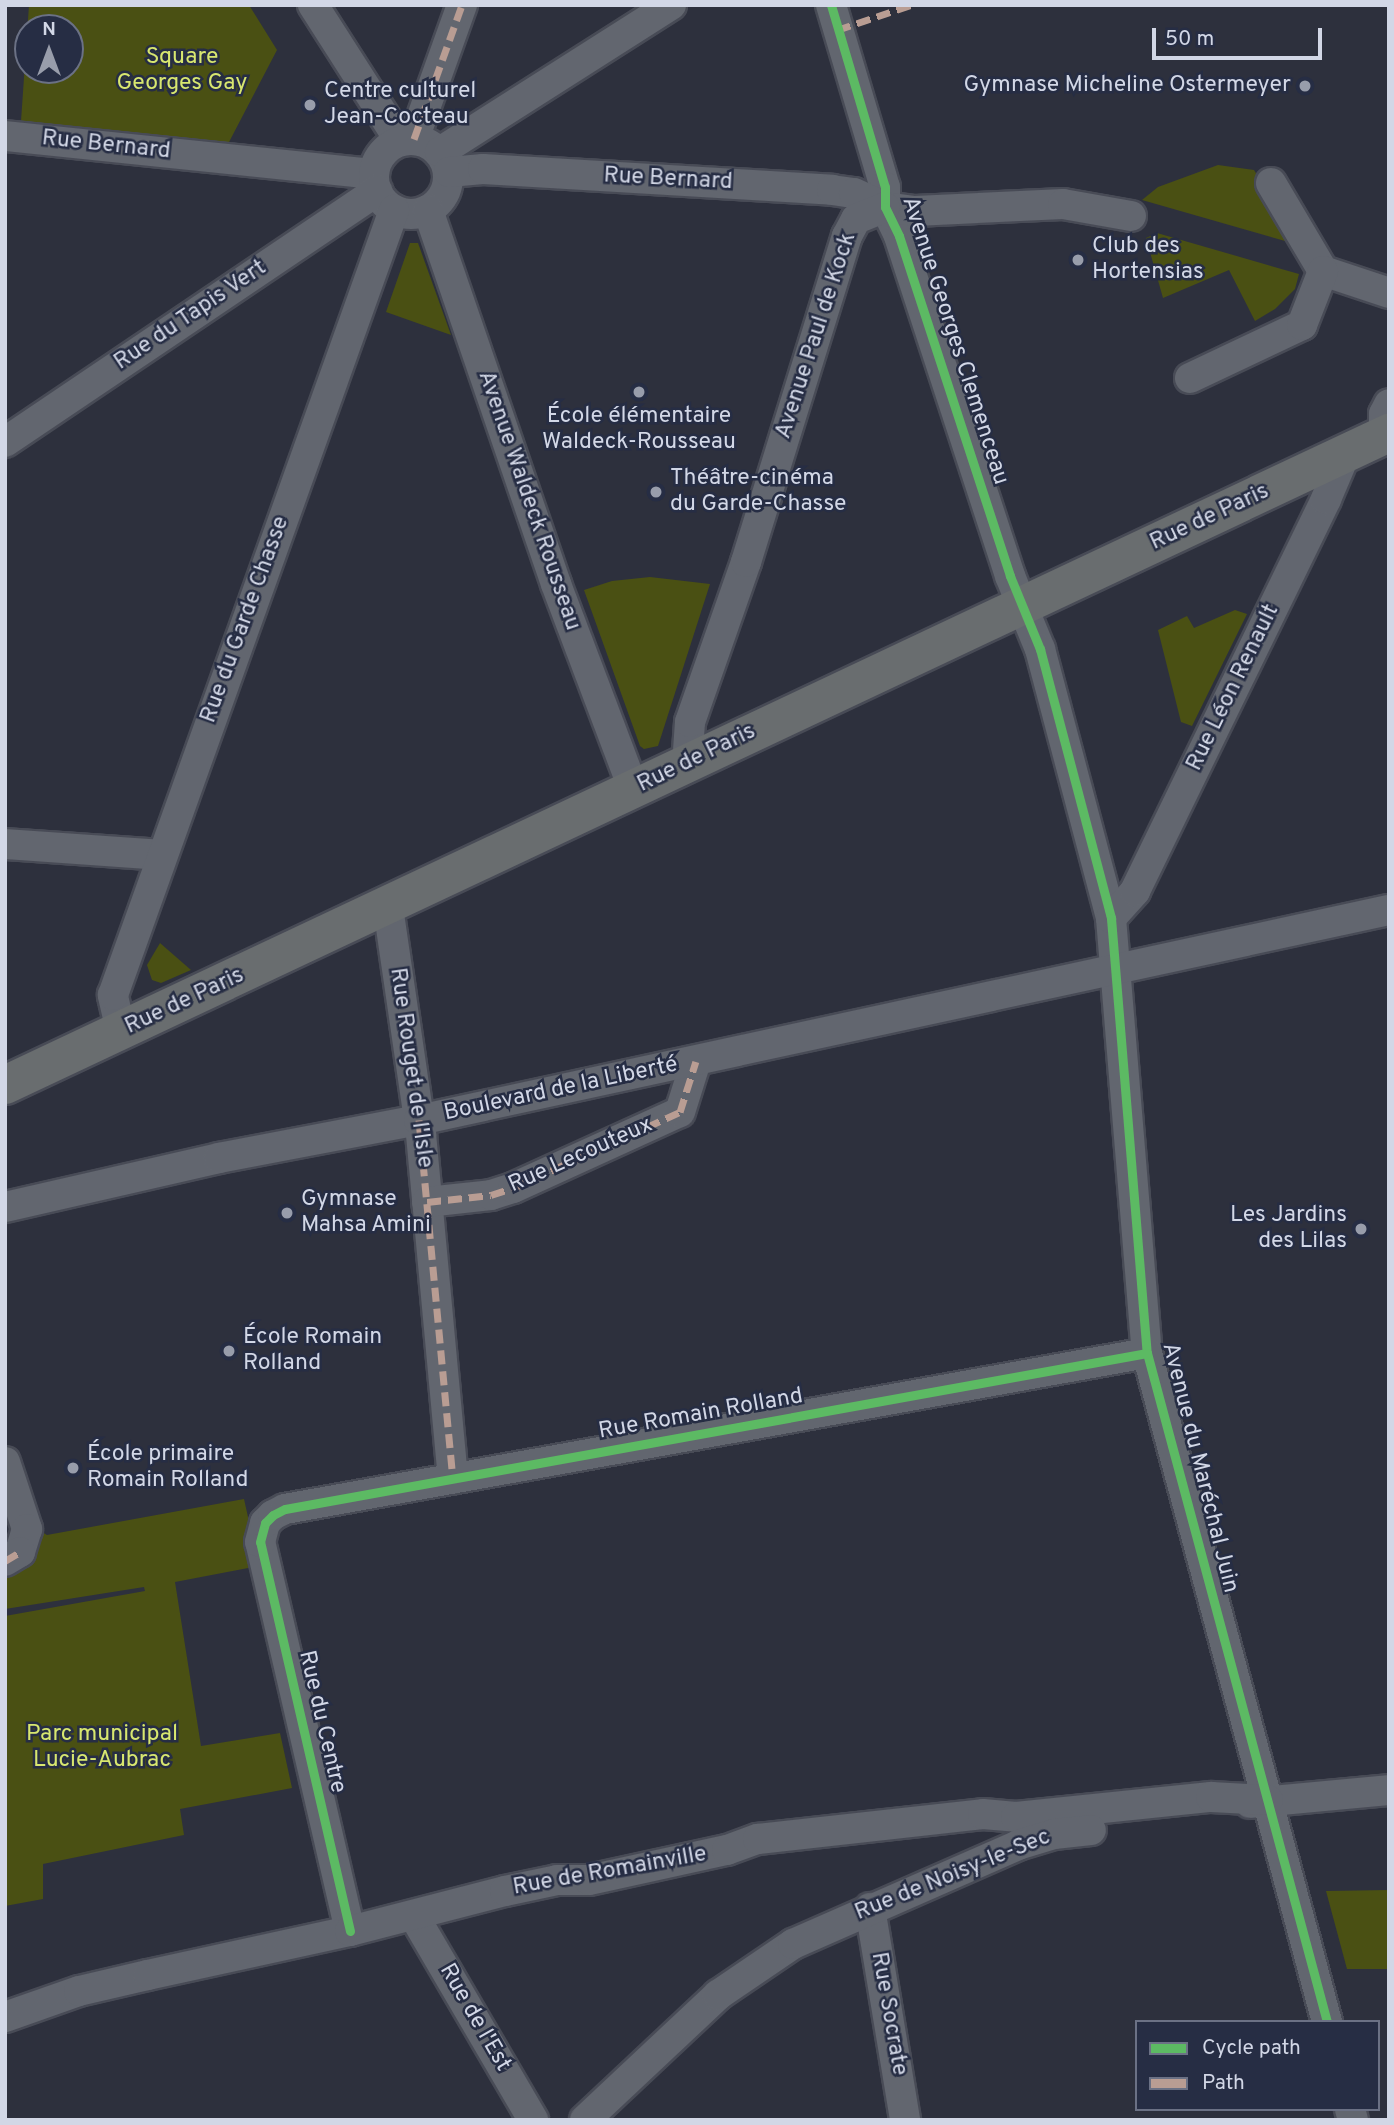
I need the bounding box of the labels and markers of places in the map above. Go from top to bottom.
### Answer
place label: Gymnase Micheline Ostermeyer [964,72,1291,100]
place label: Centre culturel Jean-Cocteau [324,78,476,132]
marker: Gymnase Micheline Ostermeyer [1297,78,1313,94]
marker: Centre culturel Jean-Cocteau [302,97,318,113]
place label: Club des Hortensias [1092,233,1204,287]
marker: Club des Hortensias [1070,252,1086,268]
marker: École élémentaire Waldeck-Rousseau [631,384,647,400]
place label: École élémentaire Waldeck-Rousseau [542,403,736,457]
place label: Théâtre-cinéma du Garde-Chasse [670,465,846,519]
marker: Théâtre-cinéma du Garde-Chasse [648,484,664,500]
place label: Gymnase Mahsa Amini [301,1186,432,1240]
place label: Les Jardins des Lilas [1230,1202,1347,1256]
marker: Gymnase Mahsa Amini [279,1205,295,1221]
marker: Les Jardins des Lilas [1353,1221,1369,1237]
place label: École Romain Rolland [243,1324,382,1378]
marker: École Romain Rolland [221,1343,237,1359]
place label: École primaire Romain Rolland [87,1441,249,1495]
marker: École primaire Romain Rolland [65,1460,81,1476]

